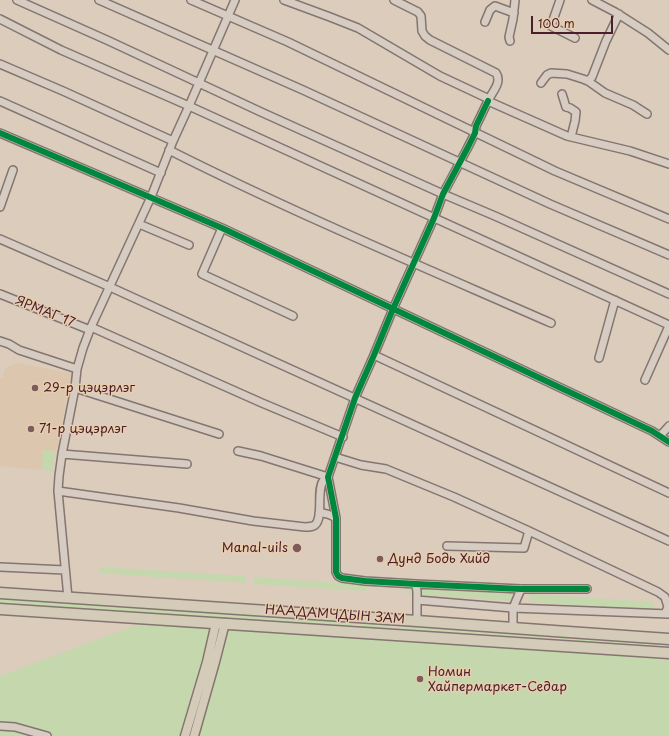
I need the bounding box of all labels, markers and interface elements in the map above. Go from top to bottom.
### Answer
scale bar [533,8,615,34]
text: 100 m [538,14,575,32]
street label: ЯРМАГ 17 [13,293,77,331]
place label: 29-р цэцэрлэг [43,380,135,396]
marker: 29-р цэцэрлэг [30,383,40,393]
place label: 71-р цэцэрлэг [39,421,127,437]
marker: 71-р цэцэрлэг [26,424,36,434]
place label: Manal-uils [222,540,288,556]
marker: Manal-uils [291,542,303,554]
place label: Дунд Бодь Хийд [388,551,490,567]
marker: Дунд Бодь Хийд [375,554,385,564]
street label: НААДАМЧДЫН ЗАМ [265,602,405,628]
place label: Номин Хайпермаркет-Седар [428,664,567,695]
marker: Номин Хайпермаркет-Седар [415,674,425,684]

